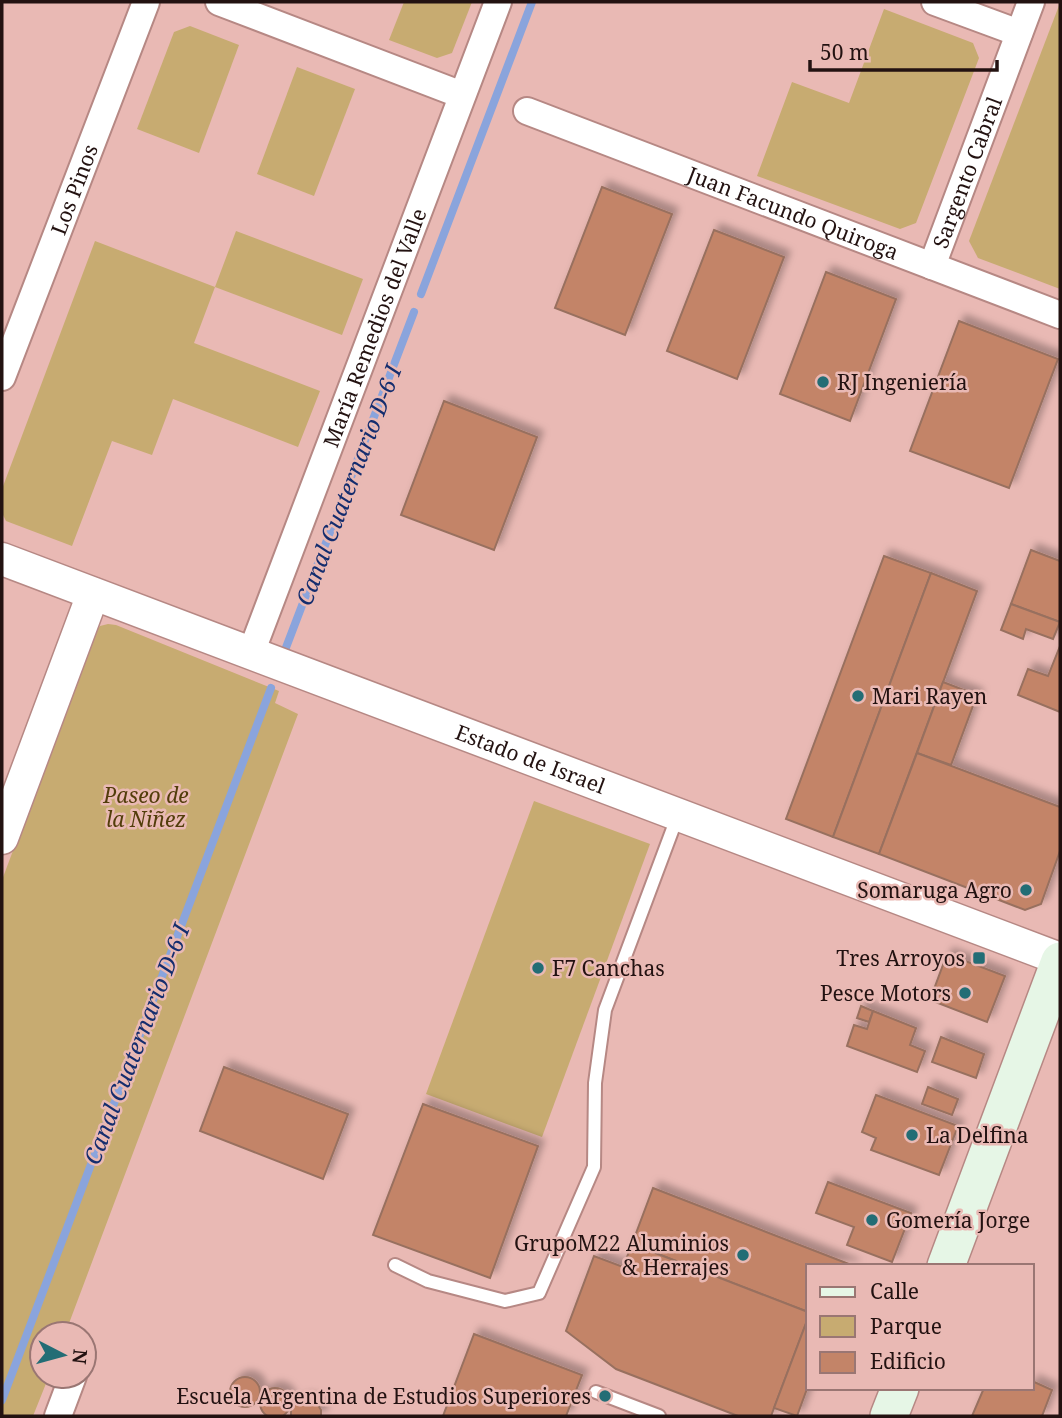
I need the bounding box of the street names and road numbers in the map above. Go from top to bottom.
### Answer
street label: Sargento Cabral [926,92,1008,252]
street label: Los Pinos [44,140,104,239]
street label: Juan Facundo Quiroga [683,159,903,266]
street label: María Remedios del Valle [316,204,433,451]
street label: Estado de Israel [452,718,610,800]

